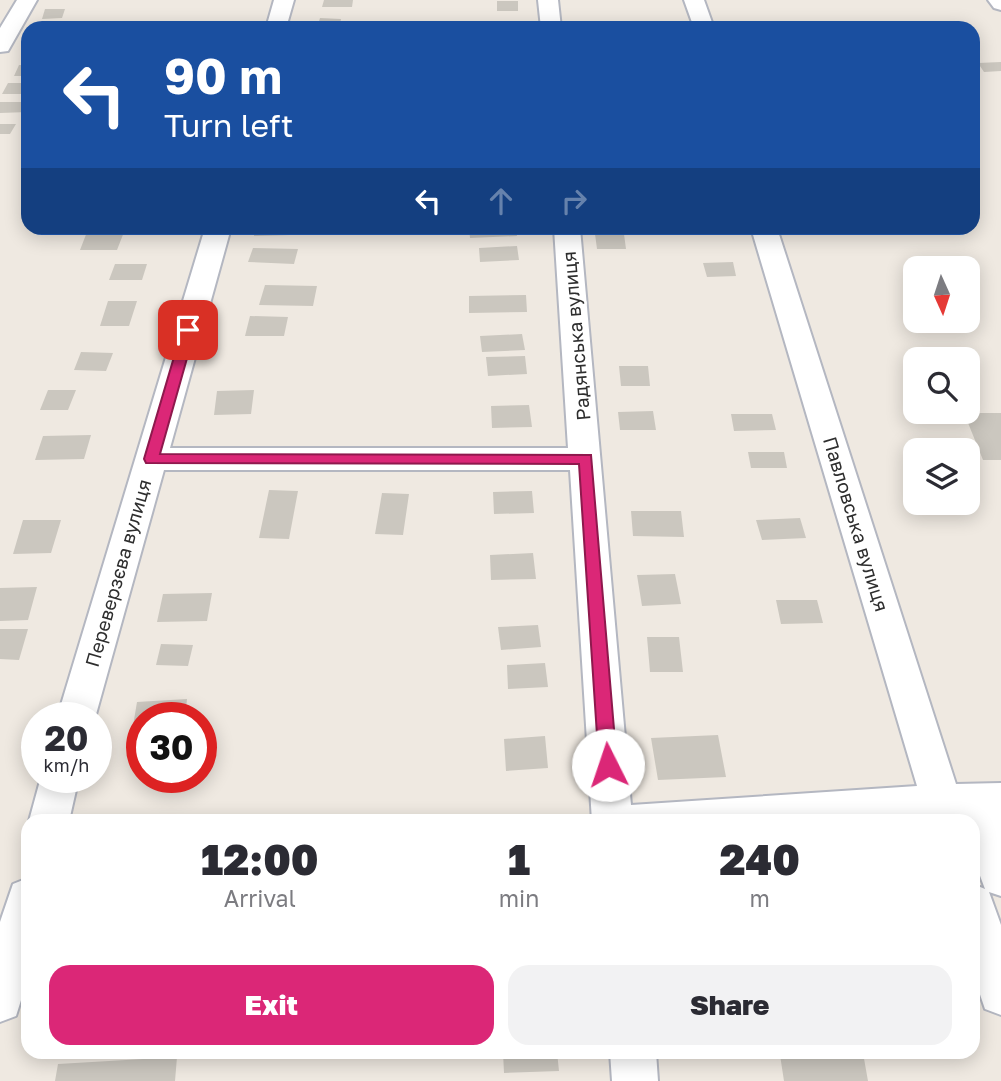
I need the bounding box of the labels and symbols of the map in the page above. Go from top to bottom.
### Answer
street label: Радянська вулиця [557,250,594,422]
north arrow [903,256,980,332]
pin [158,300,218,360]
street label: Павловська вулиця [819,434,894,614]
street label: Переверзєва вулиця [80,476,155,669]
speed limit sign: 30 [126,702,217,793]
position arrow [571,728,645,802]

